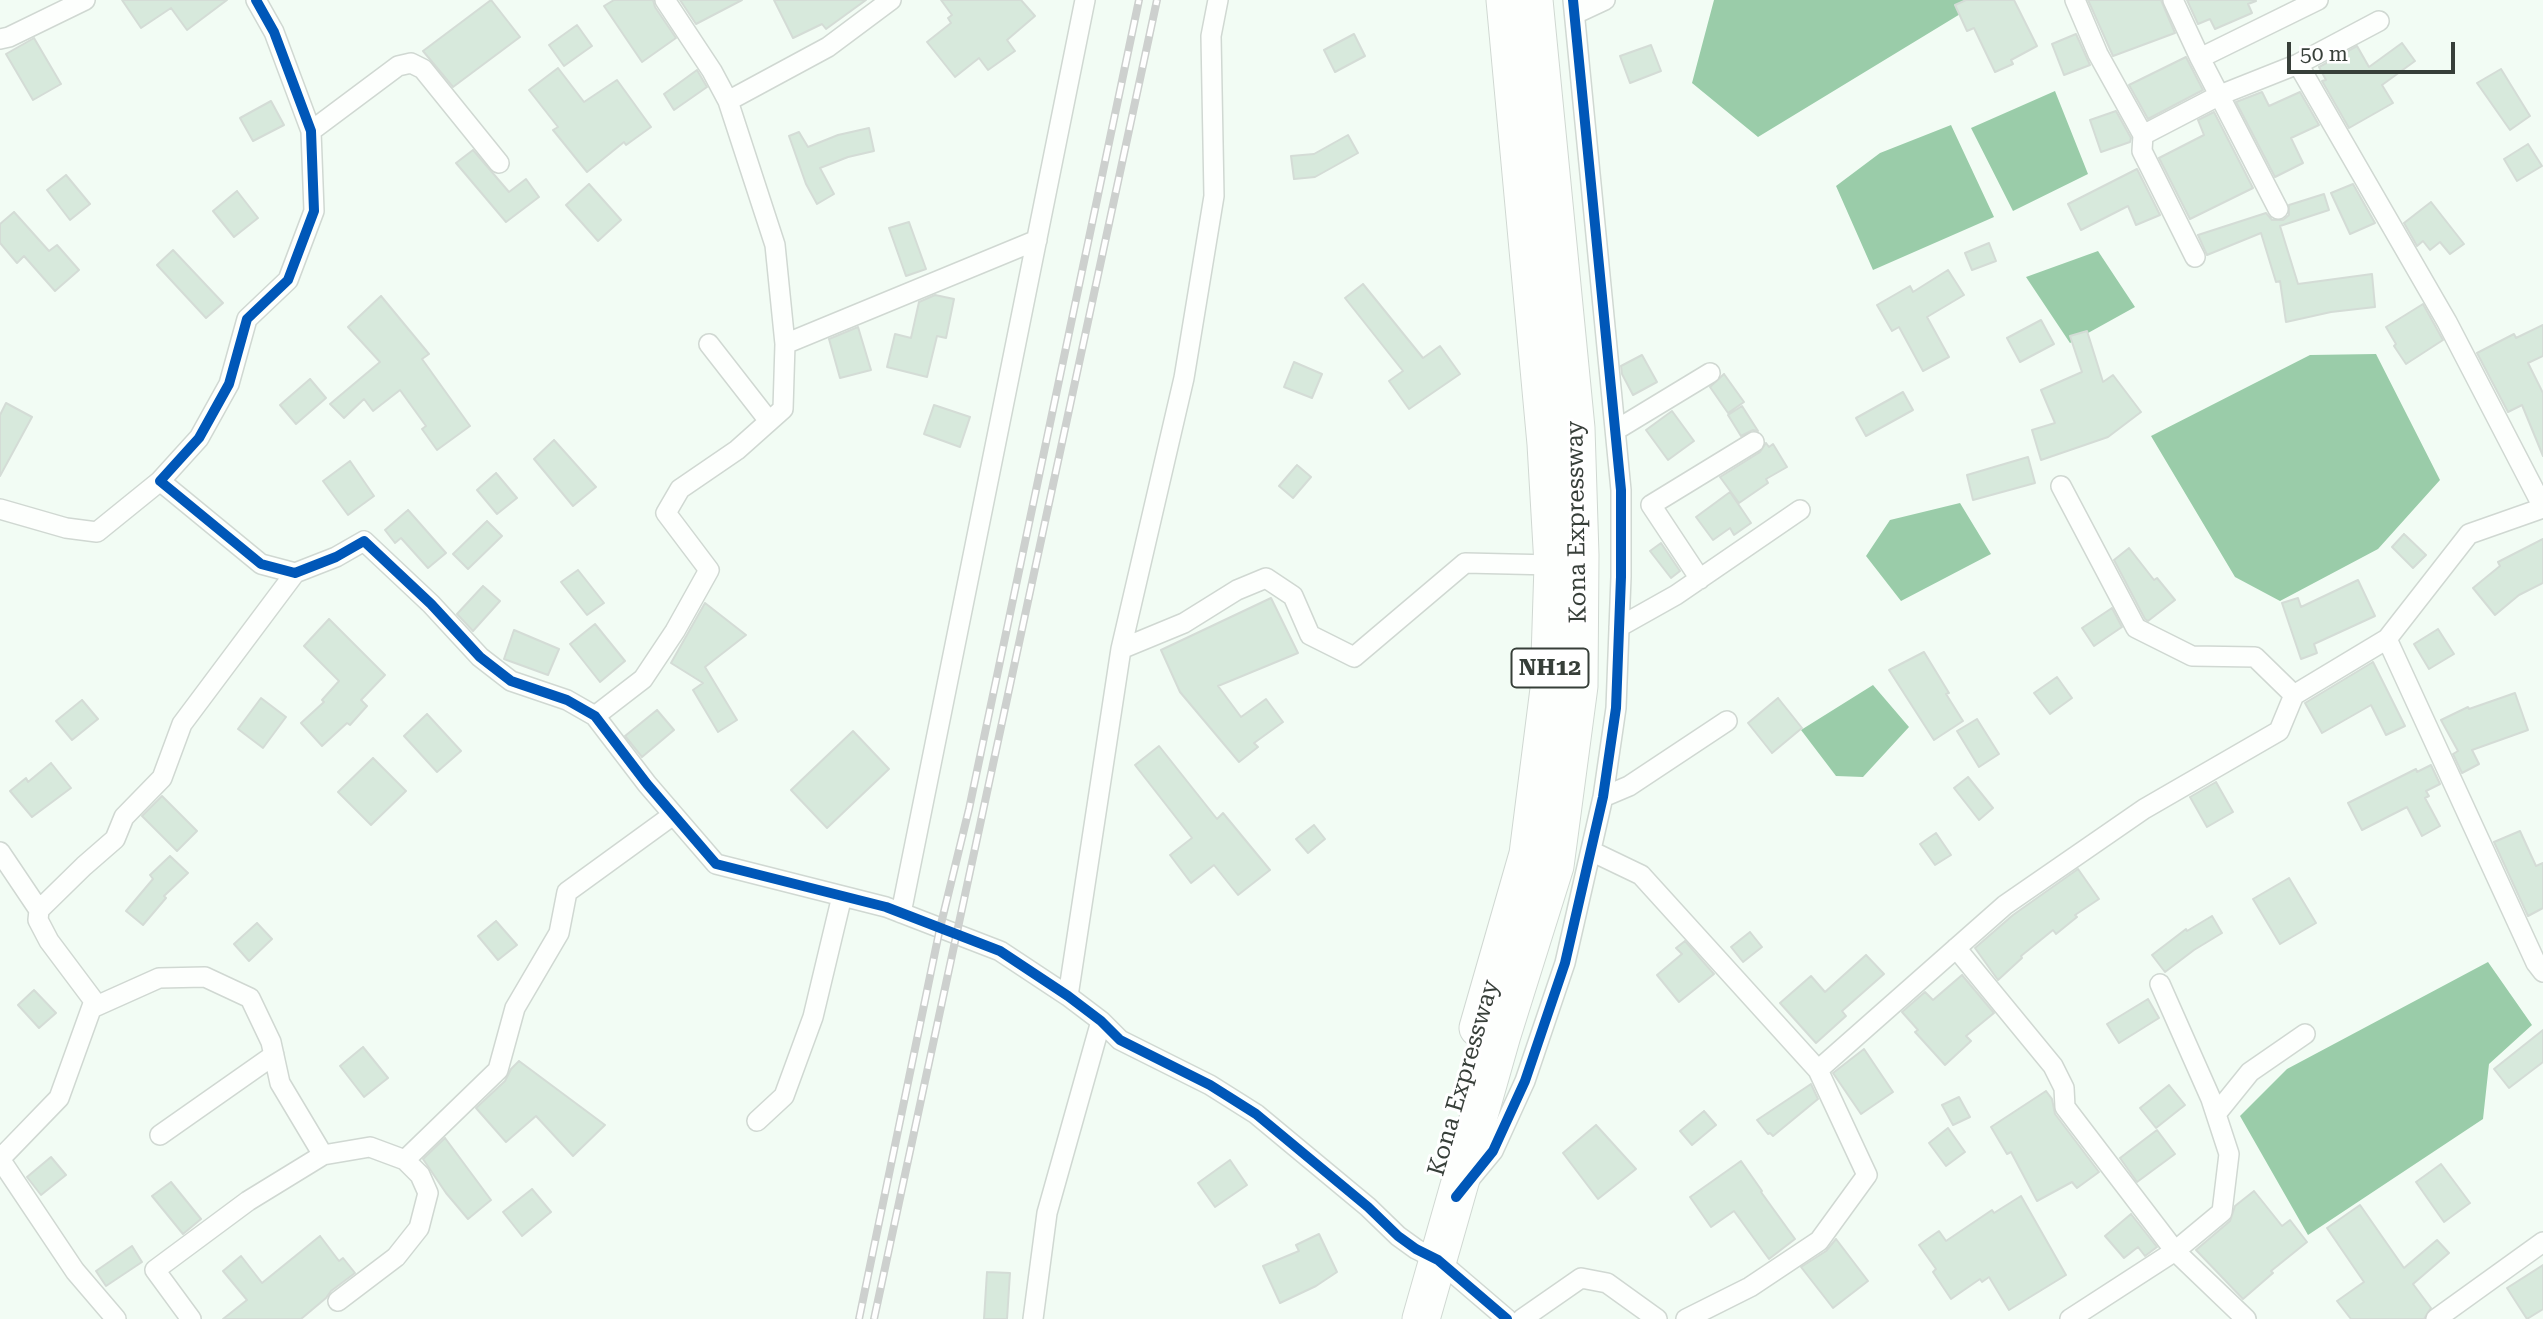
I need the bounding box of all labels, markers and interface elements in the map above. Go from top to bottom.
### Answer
scale bar [2291,28,2459,72]
text: 50 m [2300,42,2348,66]
street label: Kona Expressway [1561,420,1593,624]
road number: NH12 [1512,648,1588,688]
street label: Kona Expressway [1422,977,1506,1179]

